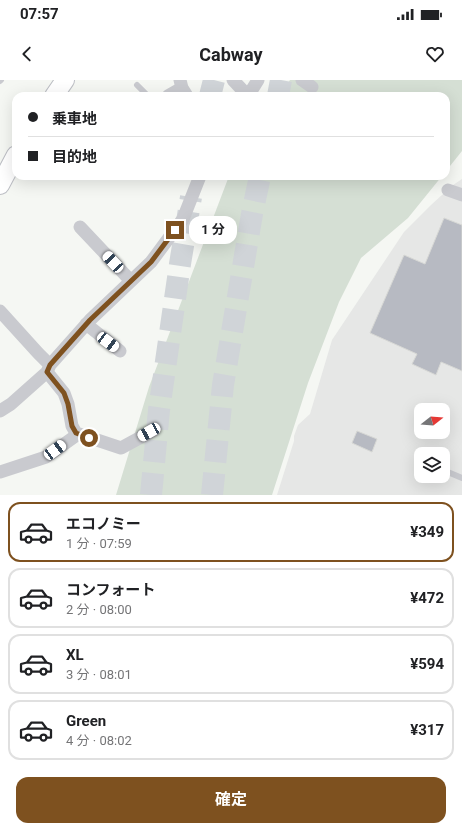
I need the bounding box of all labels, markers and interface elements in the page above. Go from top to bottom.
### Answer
text: 07:57 [20,5,59,23]
icon: back [16,43,38,65]
icon: heart [424,43,446,65]
text: Cabway [199,44,263,65]
text: 乗車地 [52,110,97,128]
text: 目的地 [52,148,97,166]
callout: 1 分 [189,216,237,244]
route end [166,221,184,239]
text: 1 分 [201,222,225,237]
car [100,249,126,275]
car [95,330,121,354]
north arrow [414,403,450,439]
map controls [414,403,450,483]
car [136,421,162,443]
route start [80,429,98,447]
car [42,438,68,462]
button: layers [414,447,450,483]
icon: car [18,514,54,550]
text: エコノミー [66,515,141,533]
text: ¥349 [410,523,444,541]
text: 1 分 · 07:59 [66,536,132,551]
icon: car [18,580,54,616]
text: コンフォート [66,581,156,599]
text: ¥472 [410,589,444,607]
text: 2 分 · 08:00 [66,602,132,617]
icon: car [18,646,54,682]
text: XL [66,646,84,664]
text: ¥594 [410,655,444,673]
text: 3 分 · 08:01 [66,667,132,682]
icon: car [18,712,54,748]
text: Green [66,712,106,730]
text: ¥317 [410,721,444,739]
text: 4 分 · 08:02 [66,733,132,748]
button: 確定 [16,777,446,823]

